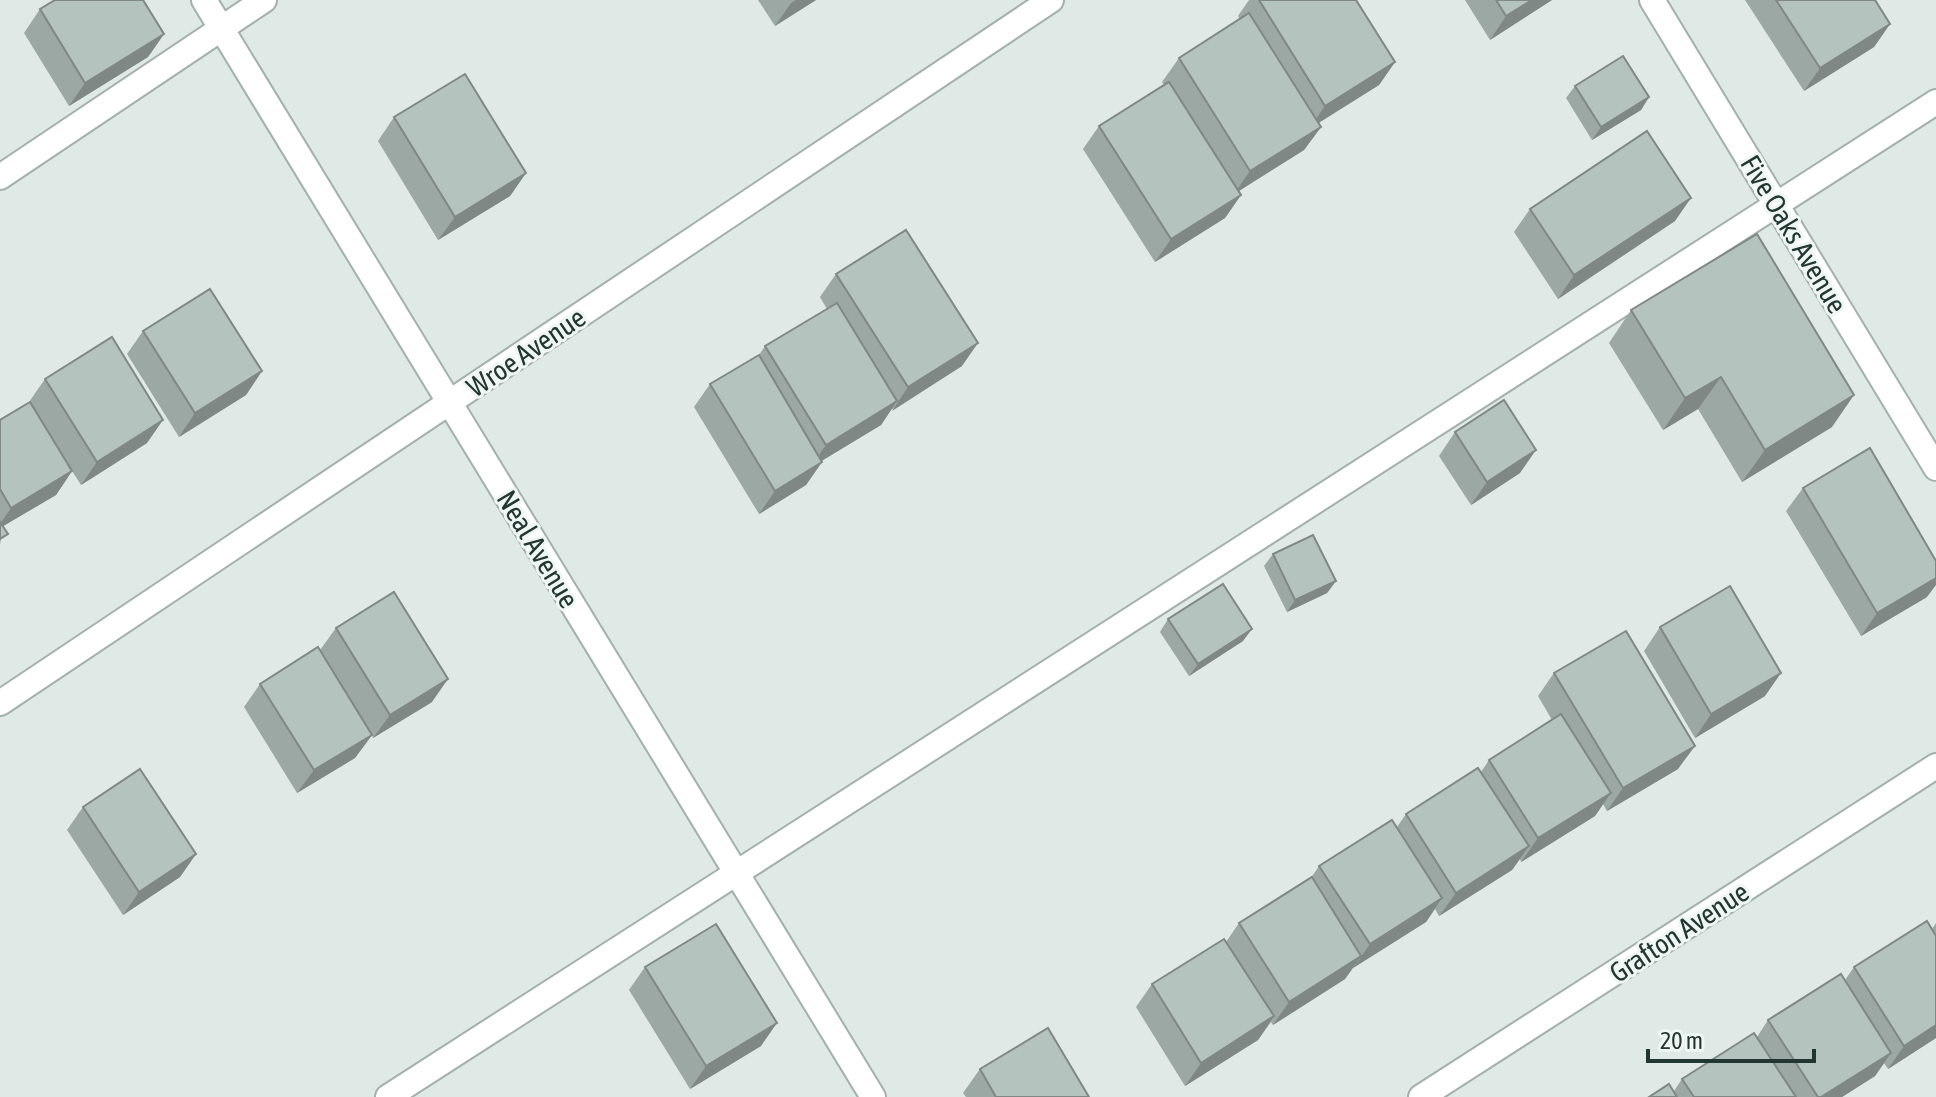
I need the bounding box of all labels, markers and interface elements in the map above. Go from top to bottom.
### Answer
street label: Five Oaks Avenue [1734,149,1854,319]
street label: Wroe Avenue [461,301,591,403]
street label: Neal Avenue [491,485,585,613]
street label: Grafton Avenue [1604,875,1754,989]
scale bar [1648,1013,1814,1063]
text: 20 m [1660,1027,1703,1054]

